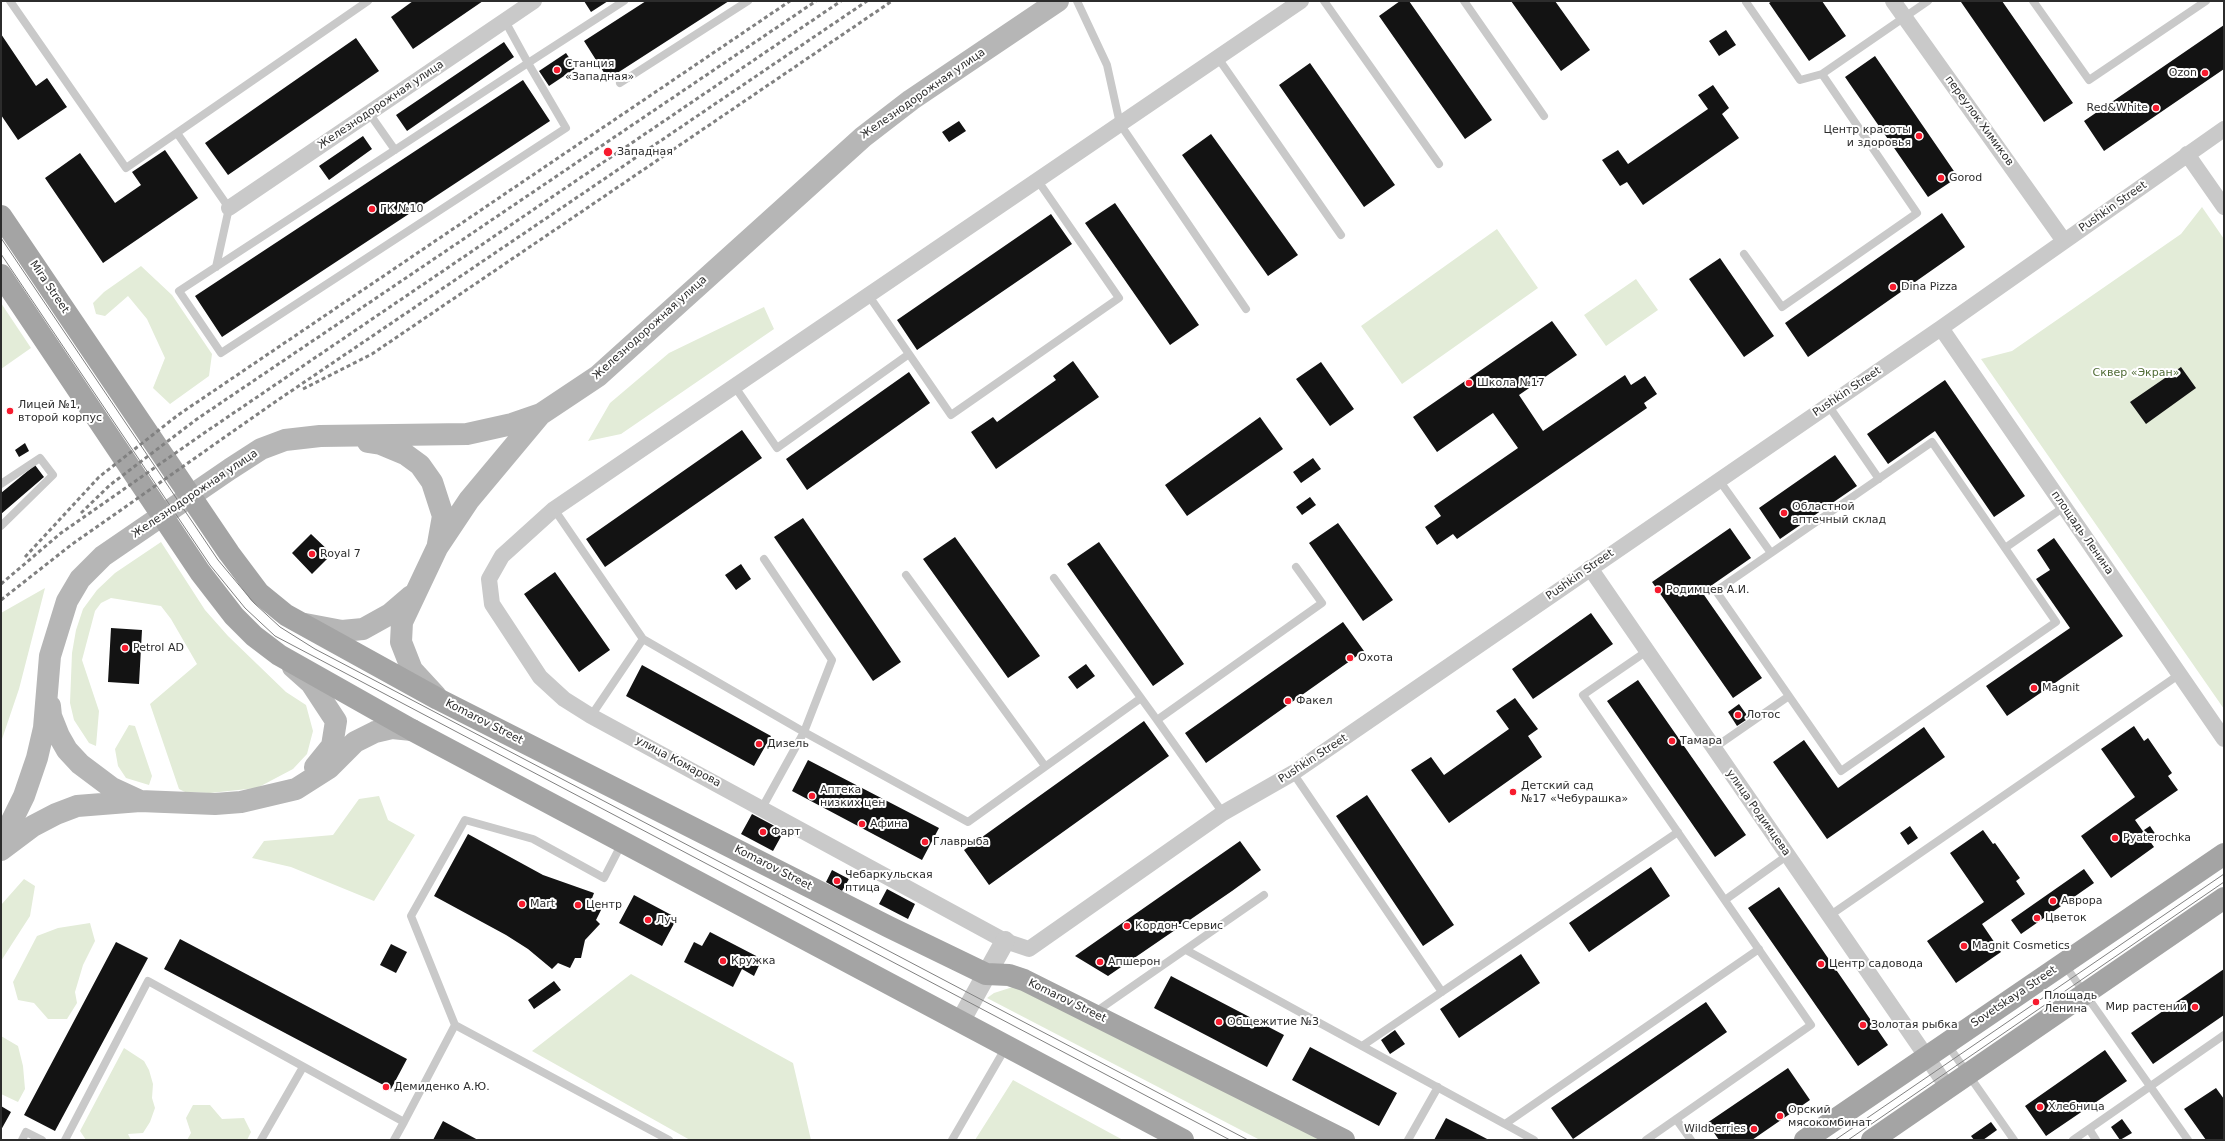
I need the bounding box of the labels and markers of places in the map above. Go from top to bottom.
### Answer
place label: Станция «Западная» [565,57,634,83]
marker: Станция «Западная» [552,65,562,75]
place label: Ozon [2169,66,2197,80]
marker: Ozon [2200,68,2210,78]
place label: Red&White [2087,101,2148,115]
marker: Red&White [2151,103,2161,113]
place label: Центр красоты и здоровья [1823,123,1911,149]
marker: Центр красоты и здоровья [1914,131,1924,141]
place label: Западная [617,145,673,159]
marker: Западная [602,146,614,158]
place label: Gorod [1949,171,1982,185]
marker: Gorod [1936,173,1946,183]
place label: ГК №10 [380,202,423,216]
marker: ГК №10 [367,204,377,214]
place label: Dina Pizza [1901,280,1957,294]
marker: Dina Pizza [1888,282,1898,292]
place label: Школа №17 [1477,376,1545,390]
marker: Школа №17 [1464,378,1474,388]
place label: Лицей №1, второй корпус [18,398,102,424]
marker: Лицей №1, второй корпус [5,406,15,416]
place label: Областной аптечный склад [1792,500,1886,526]
marker: Областной аптечный склад [1779,508,1789,518]
place label: Royal 7 [320,547,361,561]
marker: Royal 7 [307,549,317,559]
place label: Родимцев А.И. [1666,583,1749,597]
marker: Родимцев А.И. [1653,585,1663,595]
place label: Petrol AD [133,641,184,655]
marker: Petrol AD [120,643,130,653]
place label: Охота [1358,651,1393,665]
marker: Охота [1345,653,1355,663]
place label: Magnit [2042,681,2080,695]
marker: Magnit [2029,683,2039,693]
place label: Факел [1296,694,1333,708]
marker: Факел [1283,696,1293,706]
place label: Лотос [1746,708,1780,722]
marker: Лотос [1733,710,1743,720]
place label: Тамара [1680,734,1722,748]
marker: Тамара [1667,736,1677,746]
place label: Дизель [767,737,809,751]
marker: Дизель [754,739,764,749]
place label: Детский сад №17 «Чебурашка» [1521,779,1628,805]
place label: Аптека низких цен [820,783,885,809]
marker: Детский сад №17 «Чебурашка» [1508,787,1518,797]
marker: Аптека низких цен [807,791,817,801]
place label: Афина [870,817,908,831]
marker: Афина [857,819,867,829]
place label: Фарт [771,825,801,839]
marker: Фарт [758,827,768,837]
place label: Pyaterochka [2123,831,2191,845]
marker: Pyaterochka [2110,833,2120,843]
place label: Главрыба [933,835,989,849]
marker: Главрыба [920,837,930,847]
place label: Чебаркульская птица [845,868,933,894]
marker: Чебаркульская птица [832,876,842,886]
place label: Аврора [2061,894,2102,908]
marker: Аврора [2048,896,2058,906]
place label: Mart [530,897,555,911]
place label: Центр [586,898,622,912]
marker: Mart [517,899,527,909]
marker: Центр [573,900,583,910]
place label: Цветок [2045,911,2087,925]
place label: Луч [656,913,677,927]
marker: Цветок [2032,913,2042,923]
marker: Луч [643,915,653,925]
place label: Кордон-Сервис [1135,919,1223,933]
marker: Кордон-Сервис [1122,921,1132,931]
place label: Magnit Cosmetics [1972,939,2070,953]
marker: Magnit Cosmetics [1959,941,1969,951]
place label: Кружка [731,954,776,968]
place label: Апшерон [1108,955,1160,969]
marker: Кружка [718,956,728,966]
marker: Апшерон [1095,957,1105,967]
place label: Центр садовода [1829,957,1923,971]
marker: Центр садовода [1816,959,1826,969]
place label: Площадь Ленина [2044,989,2097,1015]
marker: Площадь Ленина [2031,997,2041,1007]
place label: Мир растений [2105,1000,2187,1014]
marker: Мир растений [2190,1002,2200,1012]
place label: Общежитие №3 [1227,1015,1319,1029]
marker: Общежитие №3 [1214,1017,1224,1027]
place label: Золотая рыбка [1871,1018,1958,1032]
marker: Золотая рыбка [1858,1020,1868,1030]
place label: Демиденко А.Ю. [394,1080,490,1094]
marker: Демиденко А.Ю. [381,1082,391,1092]
place label: Хлебница [2048,1100,2105,1114]
marker: Хлебница [2035,1102,2045,1112]
place label: Орский мясокомбинат [1788,1103,1872,1129]
marker: Орский мясокомбинат [1775,1111,1785,1121]
place label: Wildberries [1684,1122,1746,1136]
marker: Wildberries [1749,1124,1759,1134]

